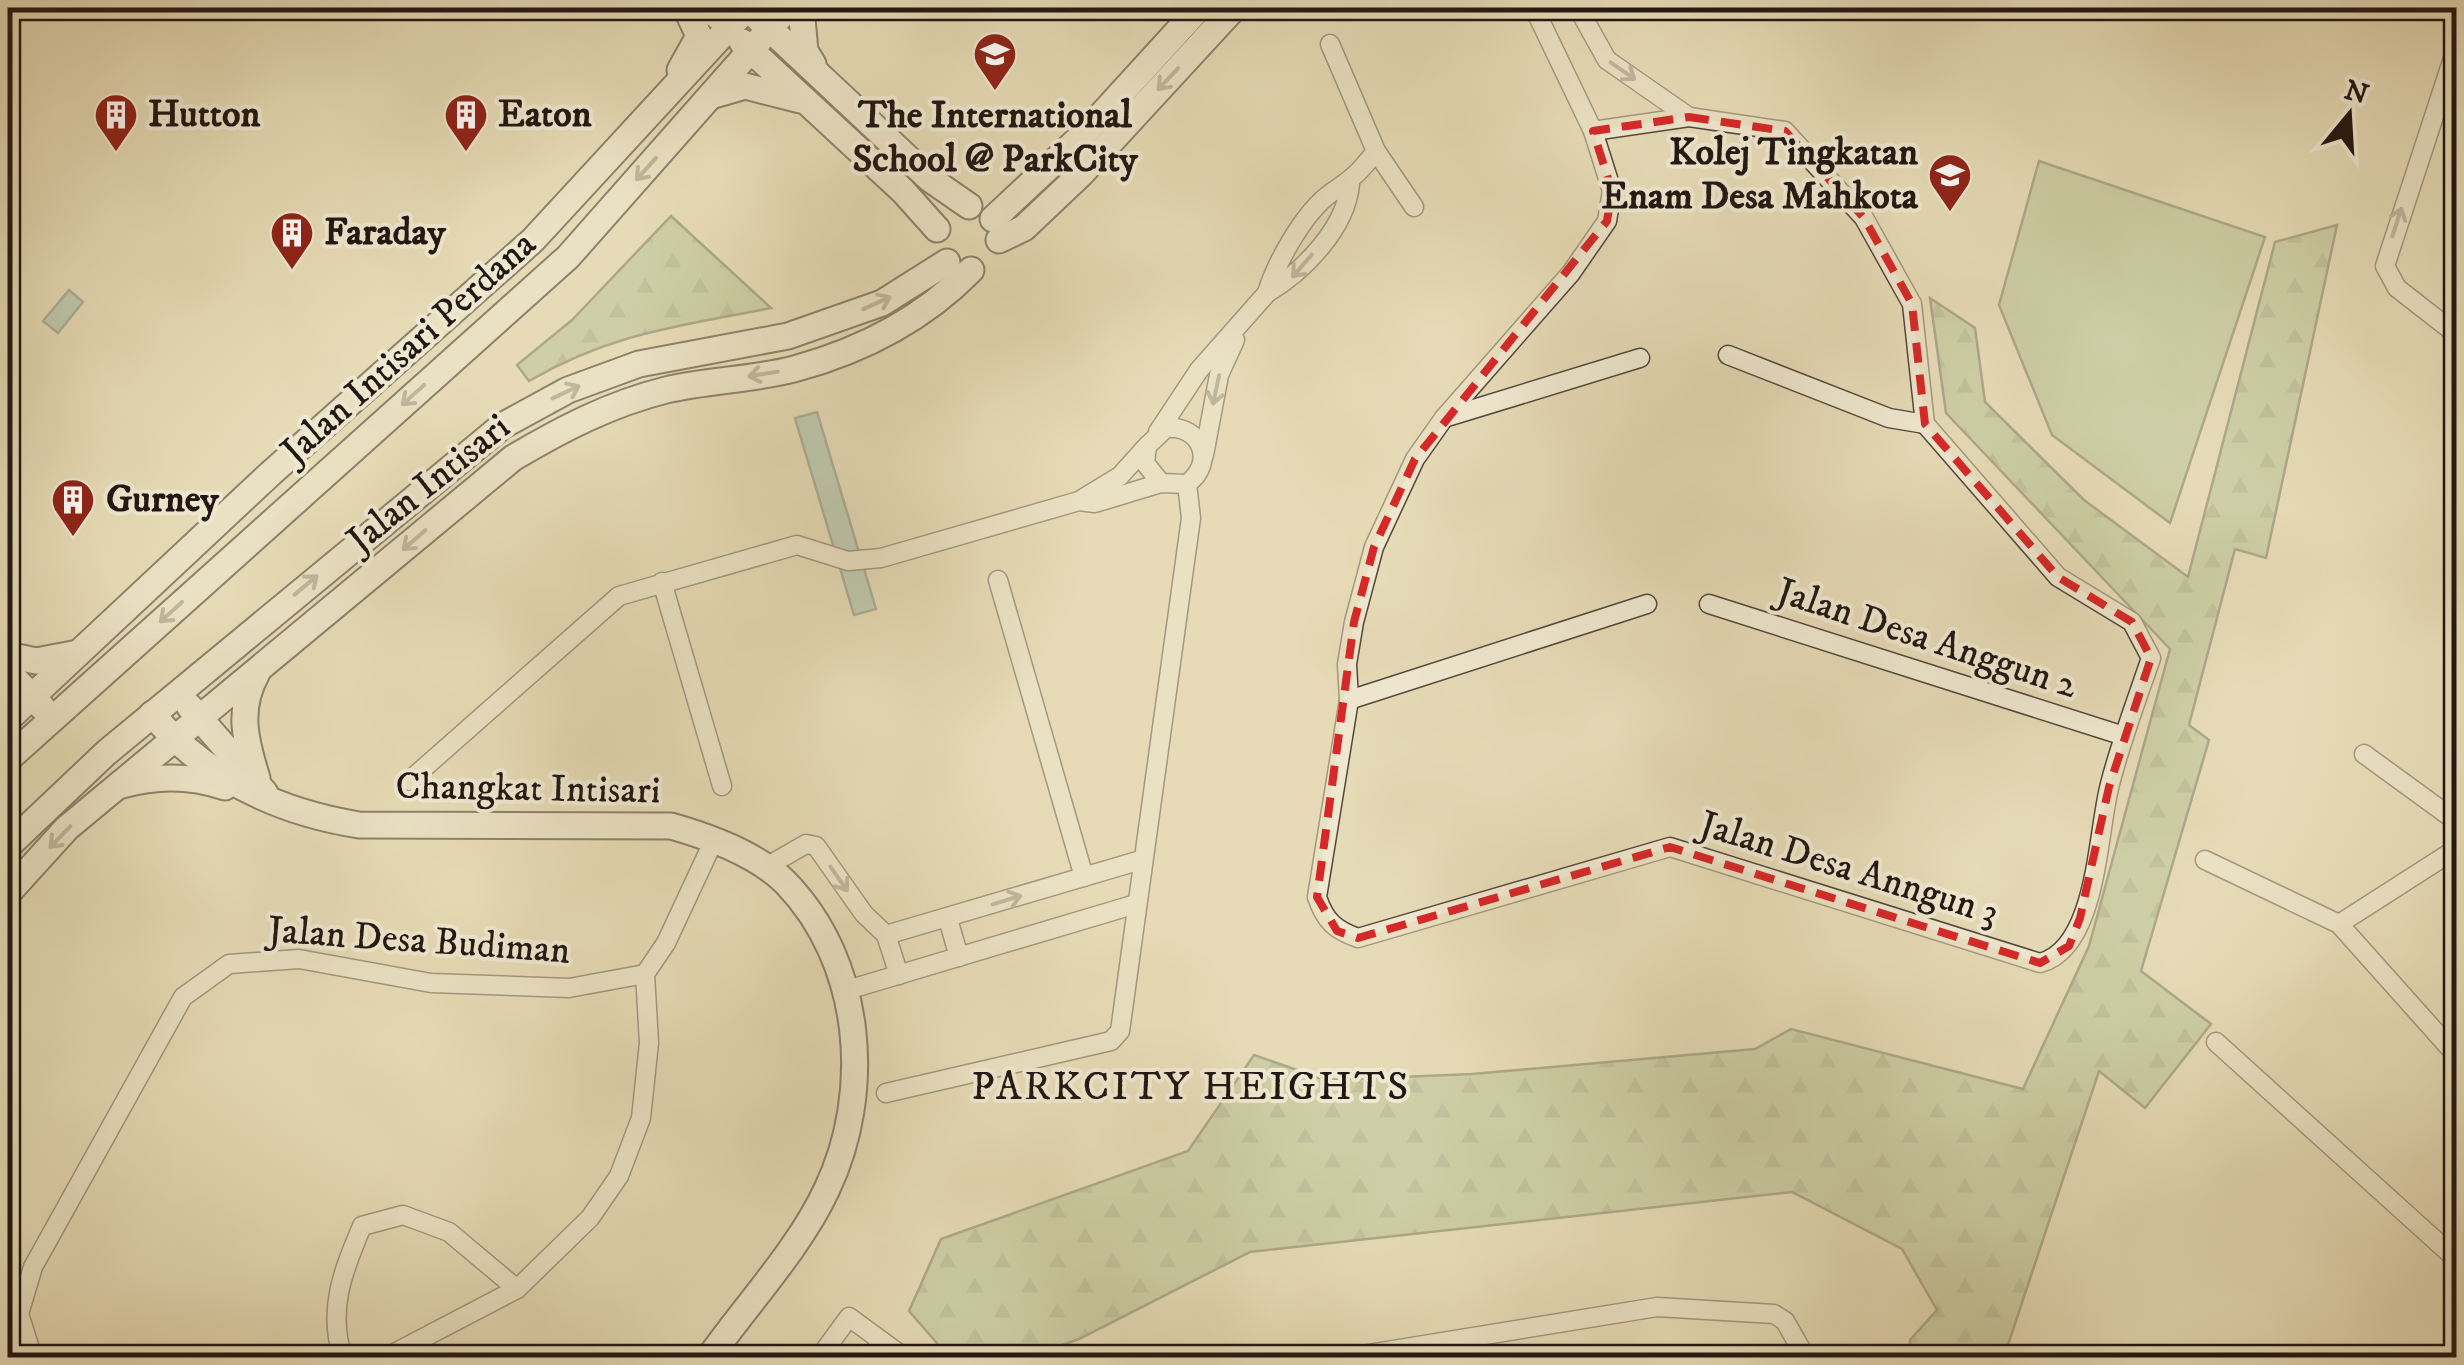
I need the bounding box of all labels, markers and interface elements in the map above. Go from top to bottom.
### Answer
school or university icon: The International School @ ParkCity [972,31,1018,92]
one-way arrow [1609,60,1636,81]
north arrow [2299,65,2399,165]
one-way arrow [1157,66,1180,91]
text: N [2340,72,2373,113]
place label: Hutton [148,91,260,139]
place label: Eaton [498,91,592,139]
building icon: Hutton [93,92,139,153]
building icon: Eaton [443,92,489,153]
place label: The International School @ ParkCity [852,92,1139,184]
place label: Kolej Tingkatan Enam Desa Mahkota [1601,129,1919,221]
school or university icon: Kolej Tingkatan Enam Desa Mahkota [1927,152,1973,213]
one-way arrow [635,156,658,181]
one-way arrow [2389,207,2407,238]
place label: Faraday [324,209,446,257]
building icon: Faraday [269,210,315,271]
street label: Jalan Intisari Perdana [269,221,546,477]
one-way arrow [1291,253,1314,278]
one-way arrow [861,293,892,311]
one-way arrow [747,365,780,384]
one-way arrow [1206,373,1225,405]
one-way arrow [550,382,580,401]
one-way arrow [401,383,426,406]
street label: Jalan Intisari [335,404,520,566]
place label: Gurney [106,476,220,524]
building icon: Gurney [50,477,96,538]
one-way arrow [402,528,427,551]
street label: Jalan Desa Anggun 2 [1768,567,2084,710]
one-way arrow [292,574,318,596]
one-way arrow [159,601,184,624]
street label: Changkat Intisari [395,763,661,815]
street label: Jalan Desa Anngun 3 [1691,800,2004,937]
one-way arrow [48,824,72,848]
one-way arrow [828,865,849,893]
one-way arrow [991,890,1022,908]
street label: Jalan Desa Budiman [263,906,572,976]
district label: PARKCITY HEIGHTS [971,1063,1411,1113]

